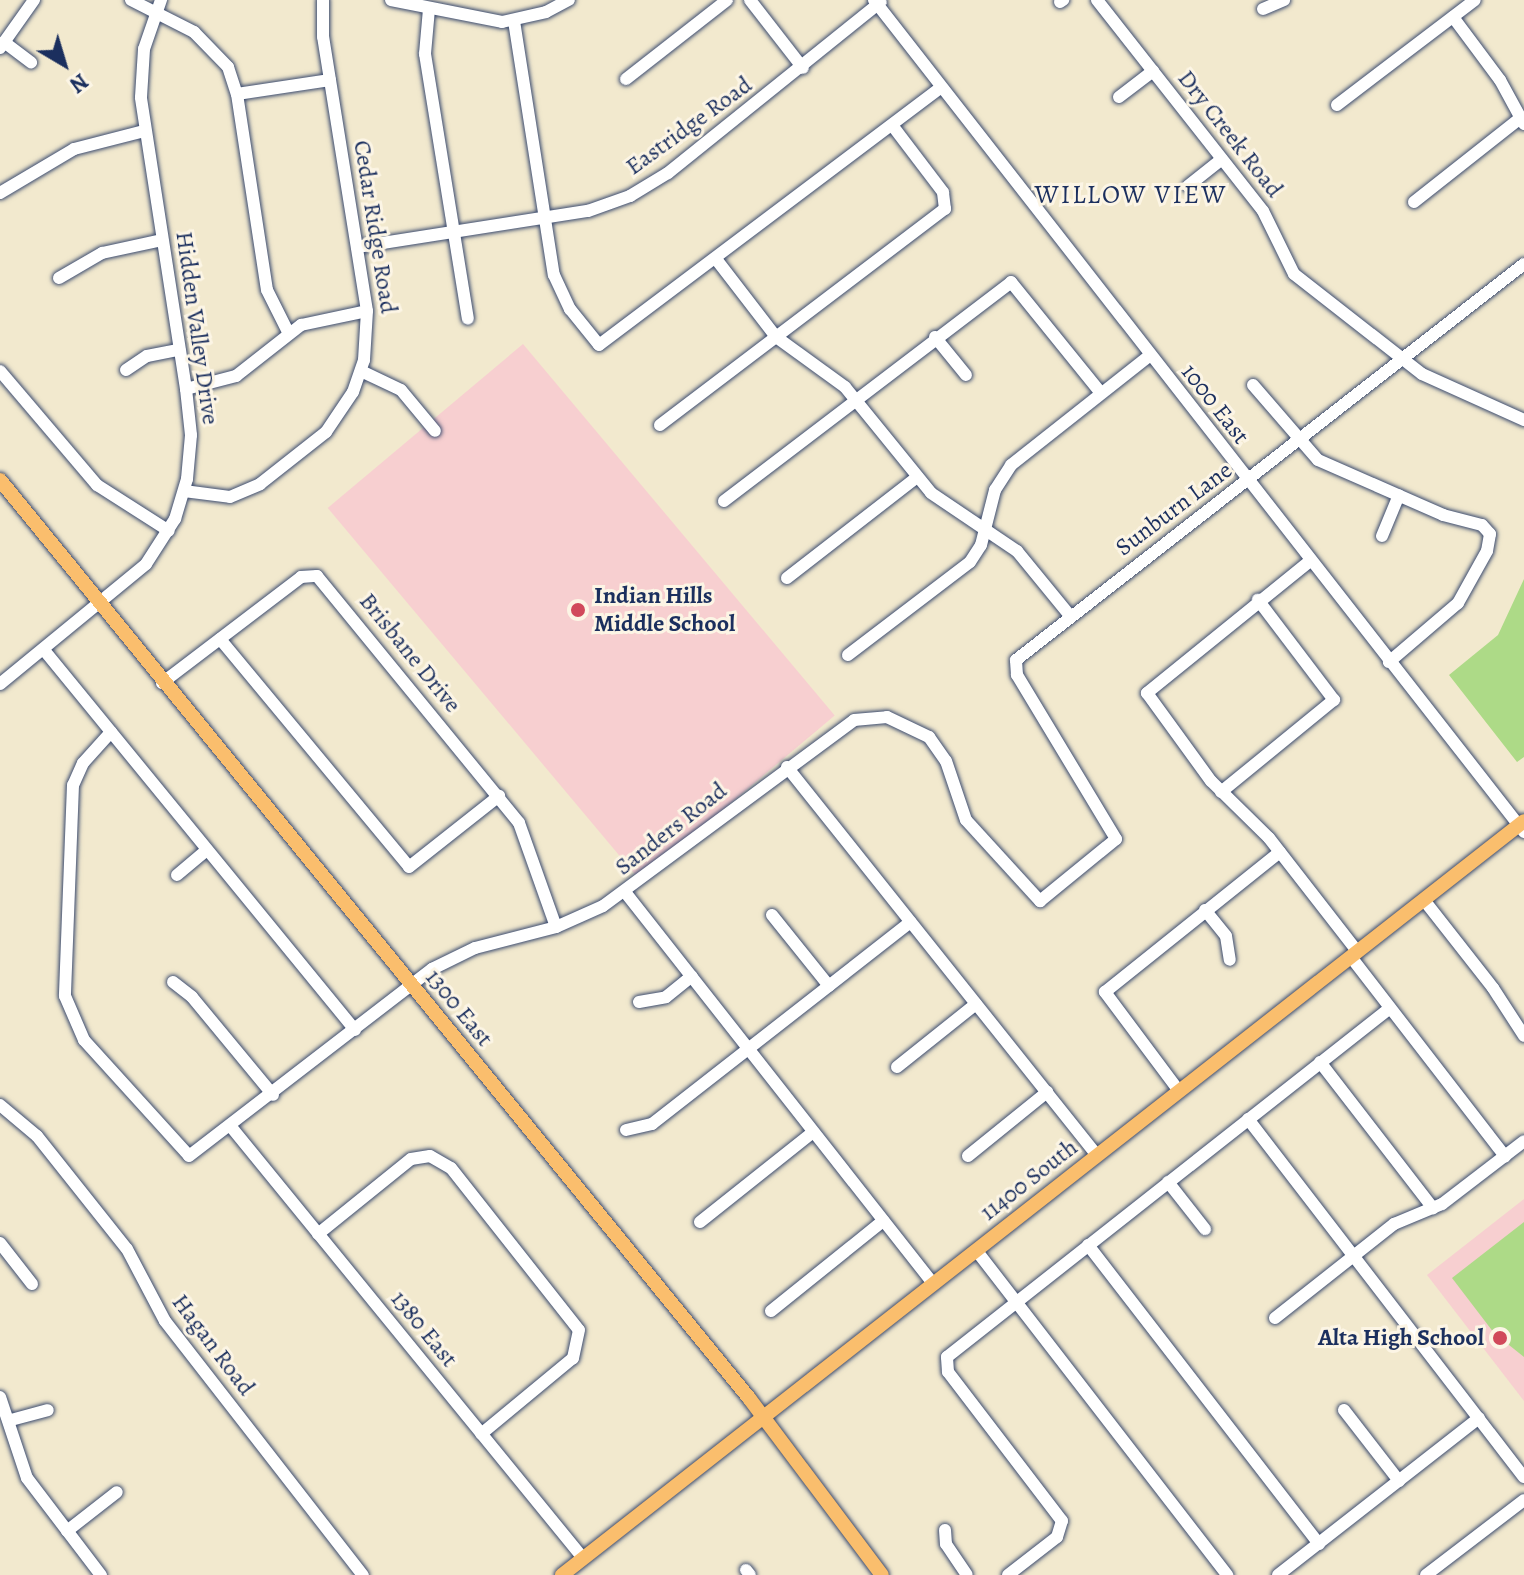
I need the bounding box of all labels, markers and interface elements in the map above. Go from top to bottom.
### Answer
north arrow [24,24,104,104]
street label: Dry Creek Road [1171,65,1289,203]
text: N [63,66,94,100]
street label: Eastridge Road [620,71,758,181]
street label: Cedar Ridge Road [347,138,403,316]
district label: WILLOW VIEW [1035,179,1227,211]
street label: Hidden Valley Drive [169,230,225,426]
street label: 1000 East [1175,358,1255,450]
street label: Sunburn Lane [1110,456,1238,562]
place label: Indian Hills Middle School [594,582,735,638]
street label: Brisbane Drive [353,587,467,719]
marker: Indian Hills Middle School [569,601,587,619]
street label: Sanders Road [609,776,733,882]
street label: 1300 East [419,964,499,1052]
street label: 11400 South [975,1133,1083,1227]
street label: 1380 East [385,1285,463,1373]
street label: Hagan Road [166,1289,260,1401]
place label: Alta High School [1318,1324,1484,1352]
marker: Alta High School [1491,1329,1509,1347]

